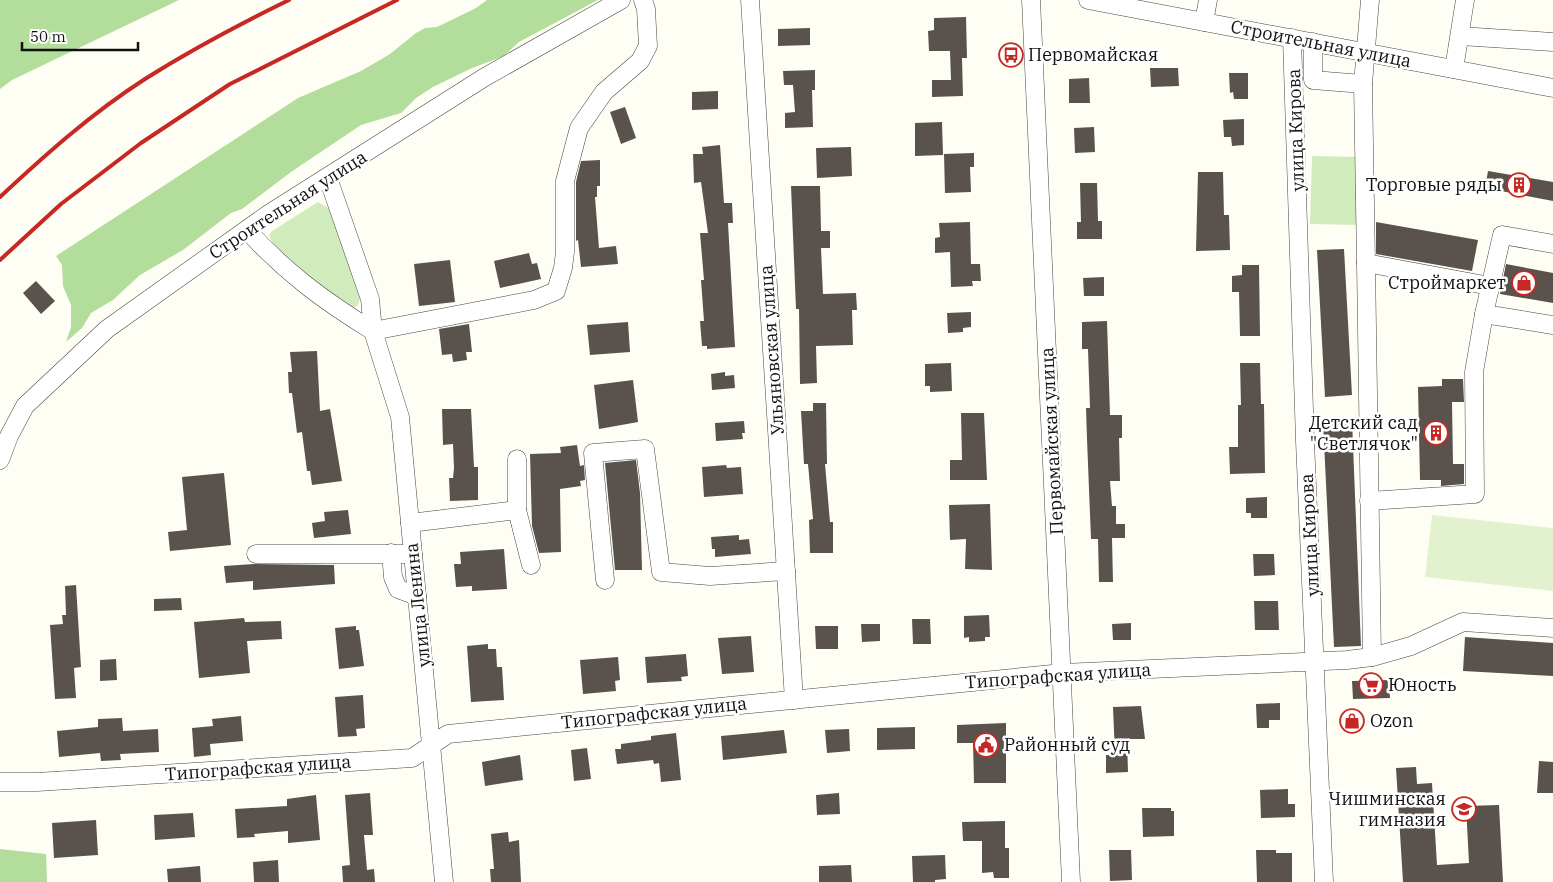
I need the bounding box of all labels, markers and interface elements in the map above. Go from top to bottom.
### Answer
street label: Строительная улица [1229,15,1414,72]
scale bar [22,20,139,52]
text: 50 m [30,27,66,46]
bus stop icon: Первомайская [998,42,1024,68]
place label: Первомайская [1028,43,1158,66]
street label: улица Кирова [1282,68,1309,192]
street label: Строительная улица [204,145,371,264]
building icon: Торговые ряды [1506,172,1532,198]
place label: Торговые ряды [1366,173,1502,196]
street label: Ульяновская улица [754,264,789,436]
shop icon: Строймаркет [1511,270,1537,296]
place label: Строймаркет [1388,271,1506,294]
street label: Первомайская улица [1035,346,1068,535]
place label: Детский сад "Светлячок" [1309,411,1418,455]
building icon: Детский сад "Светлячок" [1423,420,1449,446]
street label: улица Кирова [1295,473,1324,597]
street label: улица Ленина [400,542,435,668]
street label: Типографская улица [964,658,1152,693]
supermarket icon: Юность [1358,672,1384,698]
place label: Юность [1388,673,1457,696]
street label: Типографская улица [560,691,748,734]
shop icon: Ozon [1339,708,1365,734]
place label: Ozon [1370,709,1414,732]
public building icon: Районный суд [973,732,999,758]
place label: Районный суд [1004,733,1130,756]
street label: Типографская улица [164,750,352,785]
place label: Чишминская гимназия [1328,787,1446,831]
school or university icon: Чишминская гимназия [1451,796,1477,822]

